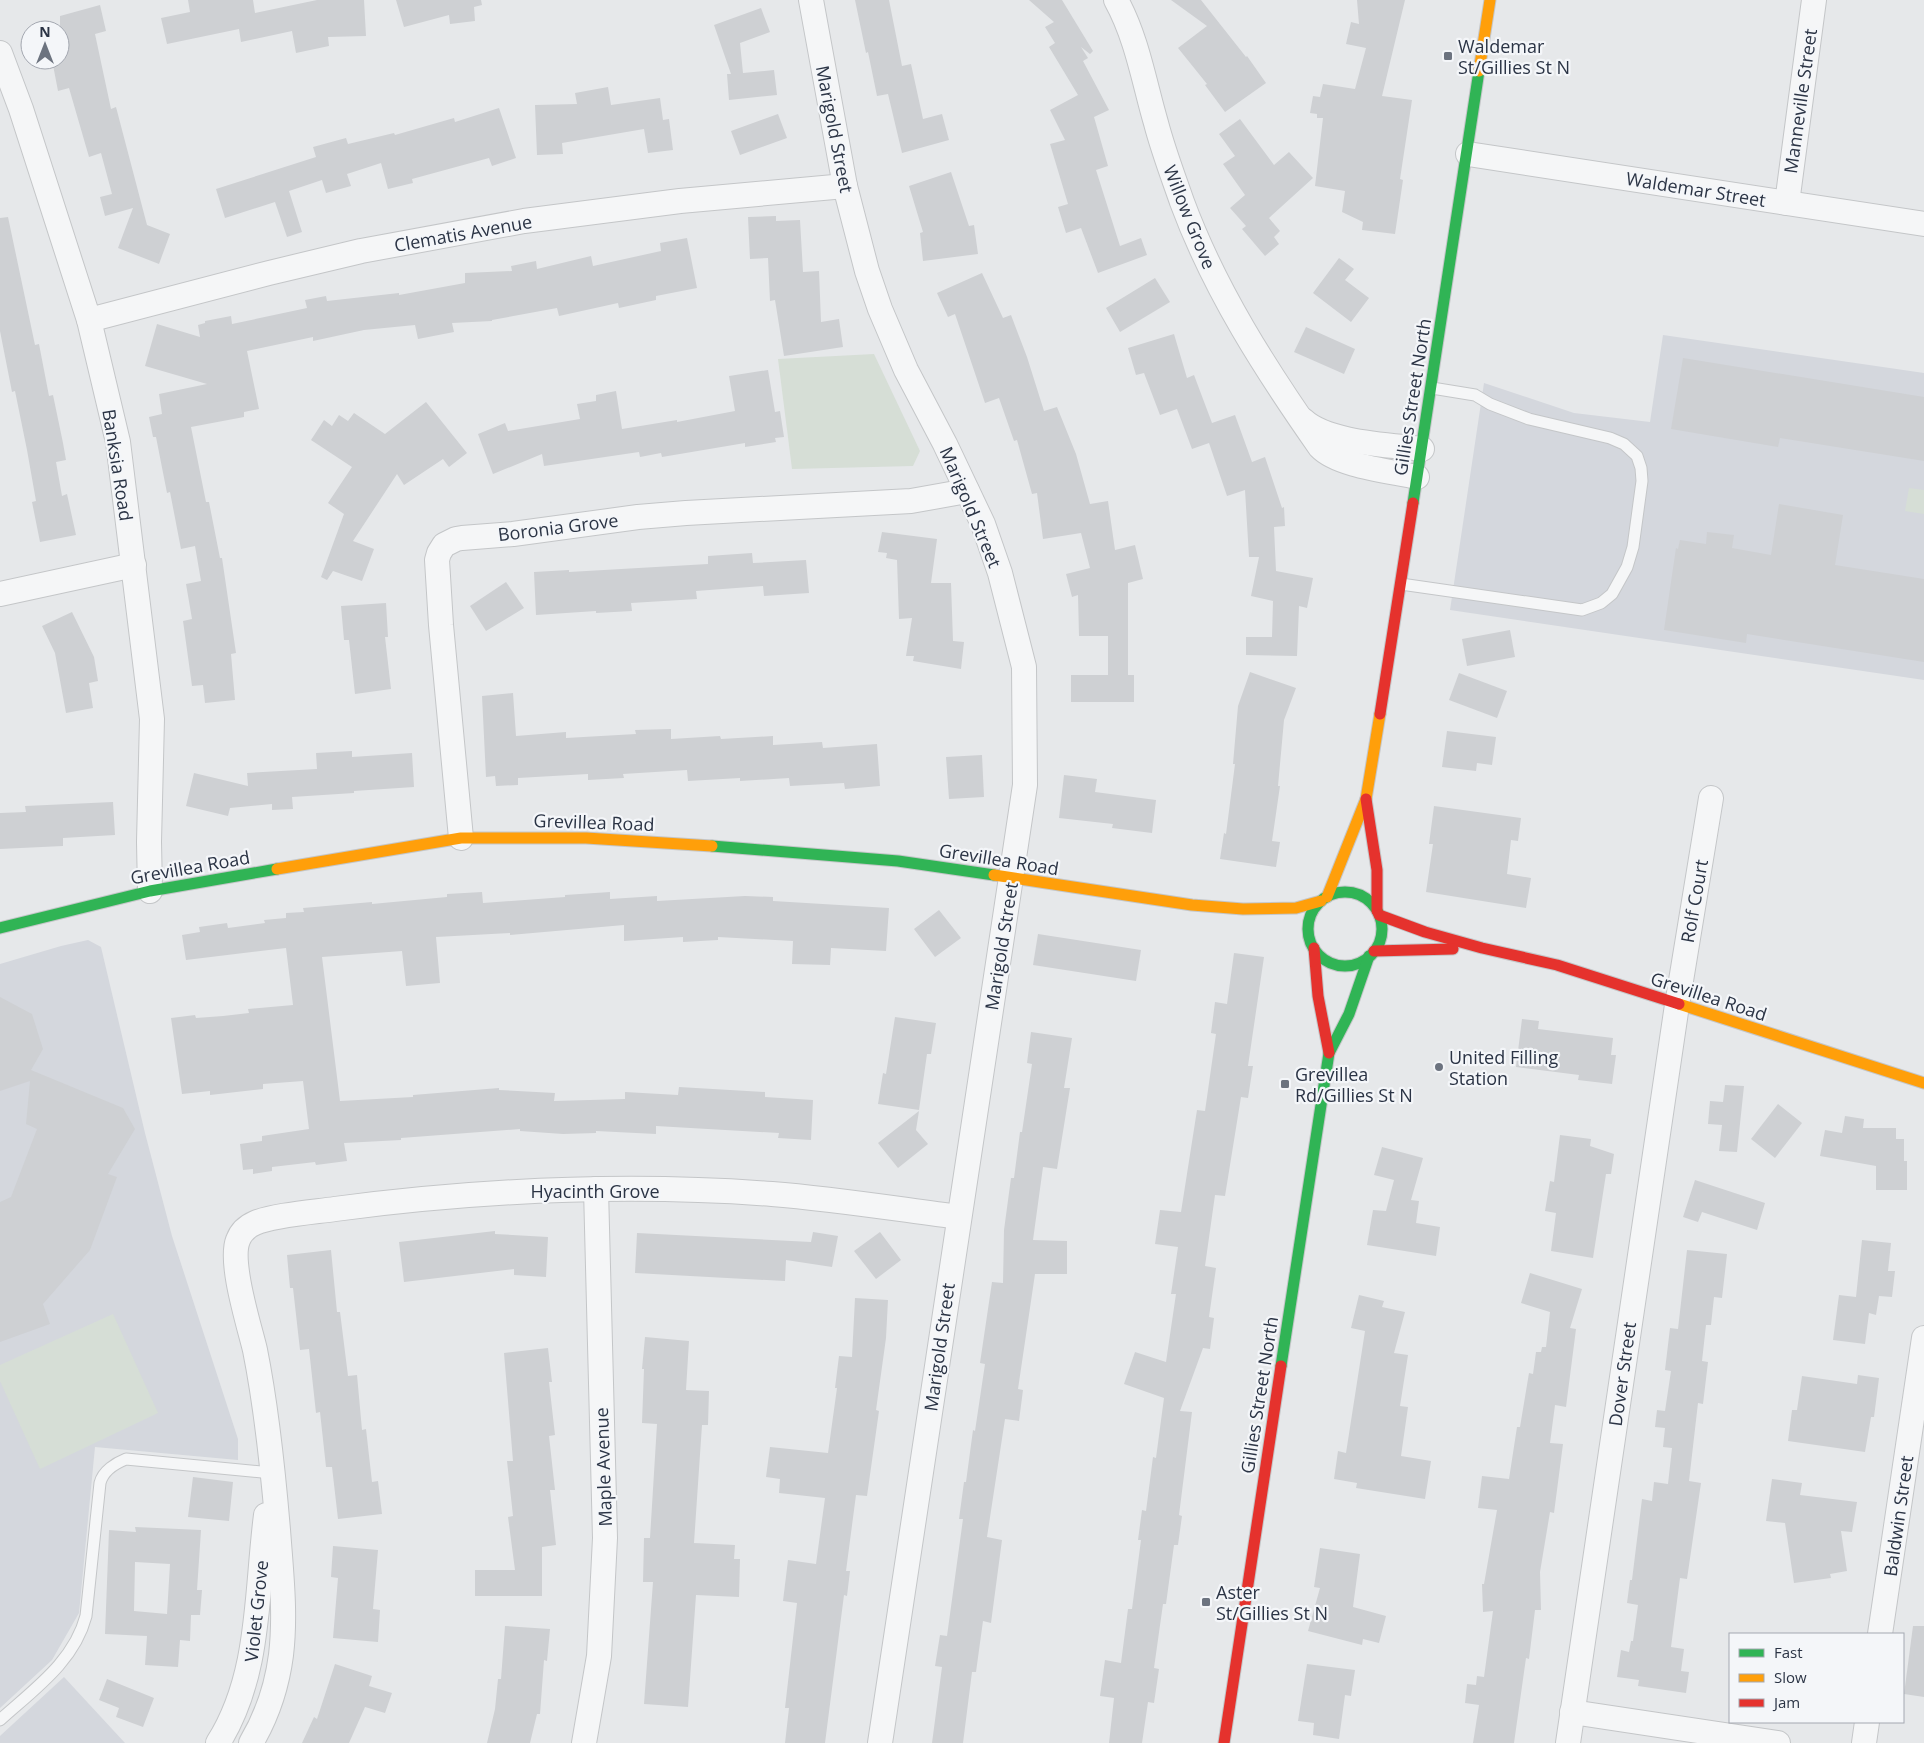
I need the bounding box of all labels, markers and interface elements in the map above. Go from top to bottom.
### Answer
north arrow [20,20,70,70]
text: N [39,22,51,41]
street label: Manneville Street [1778,27,1822,175]
place label: Waldemar St/Gillies St N [1458,34,1570,79]
marker: Waldemar St/Gillies St N [1442,50,1454,62]
street label: Marigold Street [811,63,859,195]
street label: Willow Grove [1158,161,1222,273]
street label: Waldemar Street [1624,166,1768,212]
street label: Clematis Avenue [392,209,534,257]
street label: Gillies Street North [1388,317,1436,477]
street label: Banksia Road [97,407,139,523]
street label: Marigold Street [935,443,1007,571]
street label: Boronia Grove [496,508,620,546]
street label: Grevillea Road [533,808,655,836]
street label: Grevillea Road [937,838,1061,880]
street label: Grevillea Road [128,845,252,889]
street label: Rolf Court [1675,857,1713,945]
street label: Marigold Street [979,880,1023,1012]
street label: Grevillea Road [1648,966,1770,1026]
place label: United Filling Station [1449,1045,1558,1090]
marker: United Filling Station [1433,1061,1445,1073]
place label: Grevillea Rd/Gillies St N [1295,1062,1413,1107]
marker: Grevillea Rd/Gillies St N [1279,1078,1291,1090]
street label: Hyacinth Grove [531,1179,660,1203]
street label: Marigold Street [918,1281,960,1413]
street label: Gillies Street North [1235,1315,1283,1475]
street label: Dover Street [1603,1320,1641,1428]
street label: Maple Avenue [589,1407,617,1527]
street label: Baldwin Street [1878,1454,1918,1578]
street label: Violet Grove [239,1559,273,1663]
place label: Aster St/Gillies St N [1216,1580,1328,1625]
marker: Aster St/Gillies St N [1200,1596,1212,1608]
legend [1729,1633,1904,1723]
text: Fast [1774,1642,1803,1662]
text: Slow [1774,1667,1807,1687]
text: Jam [1772,1692,1800,1712]

